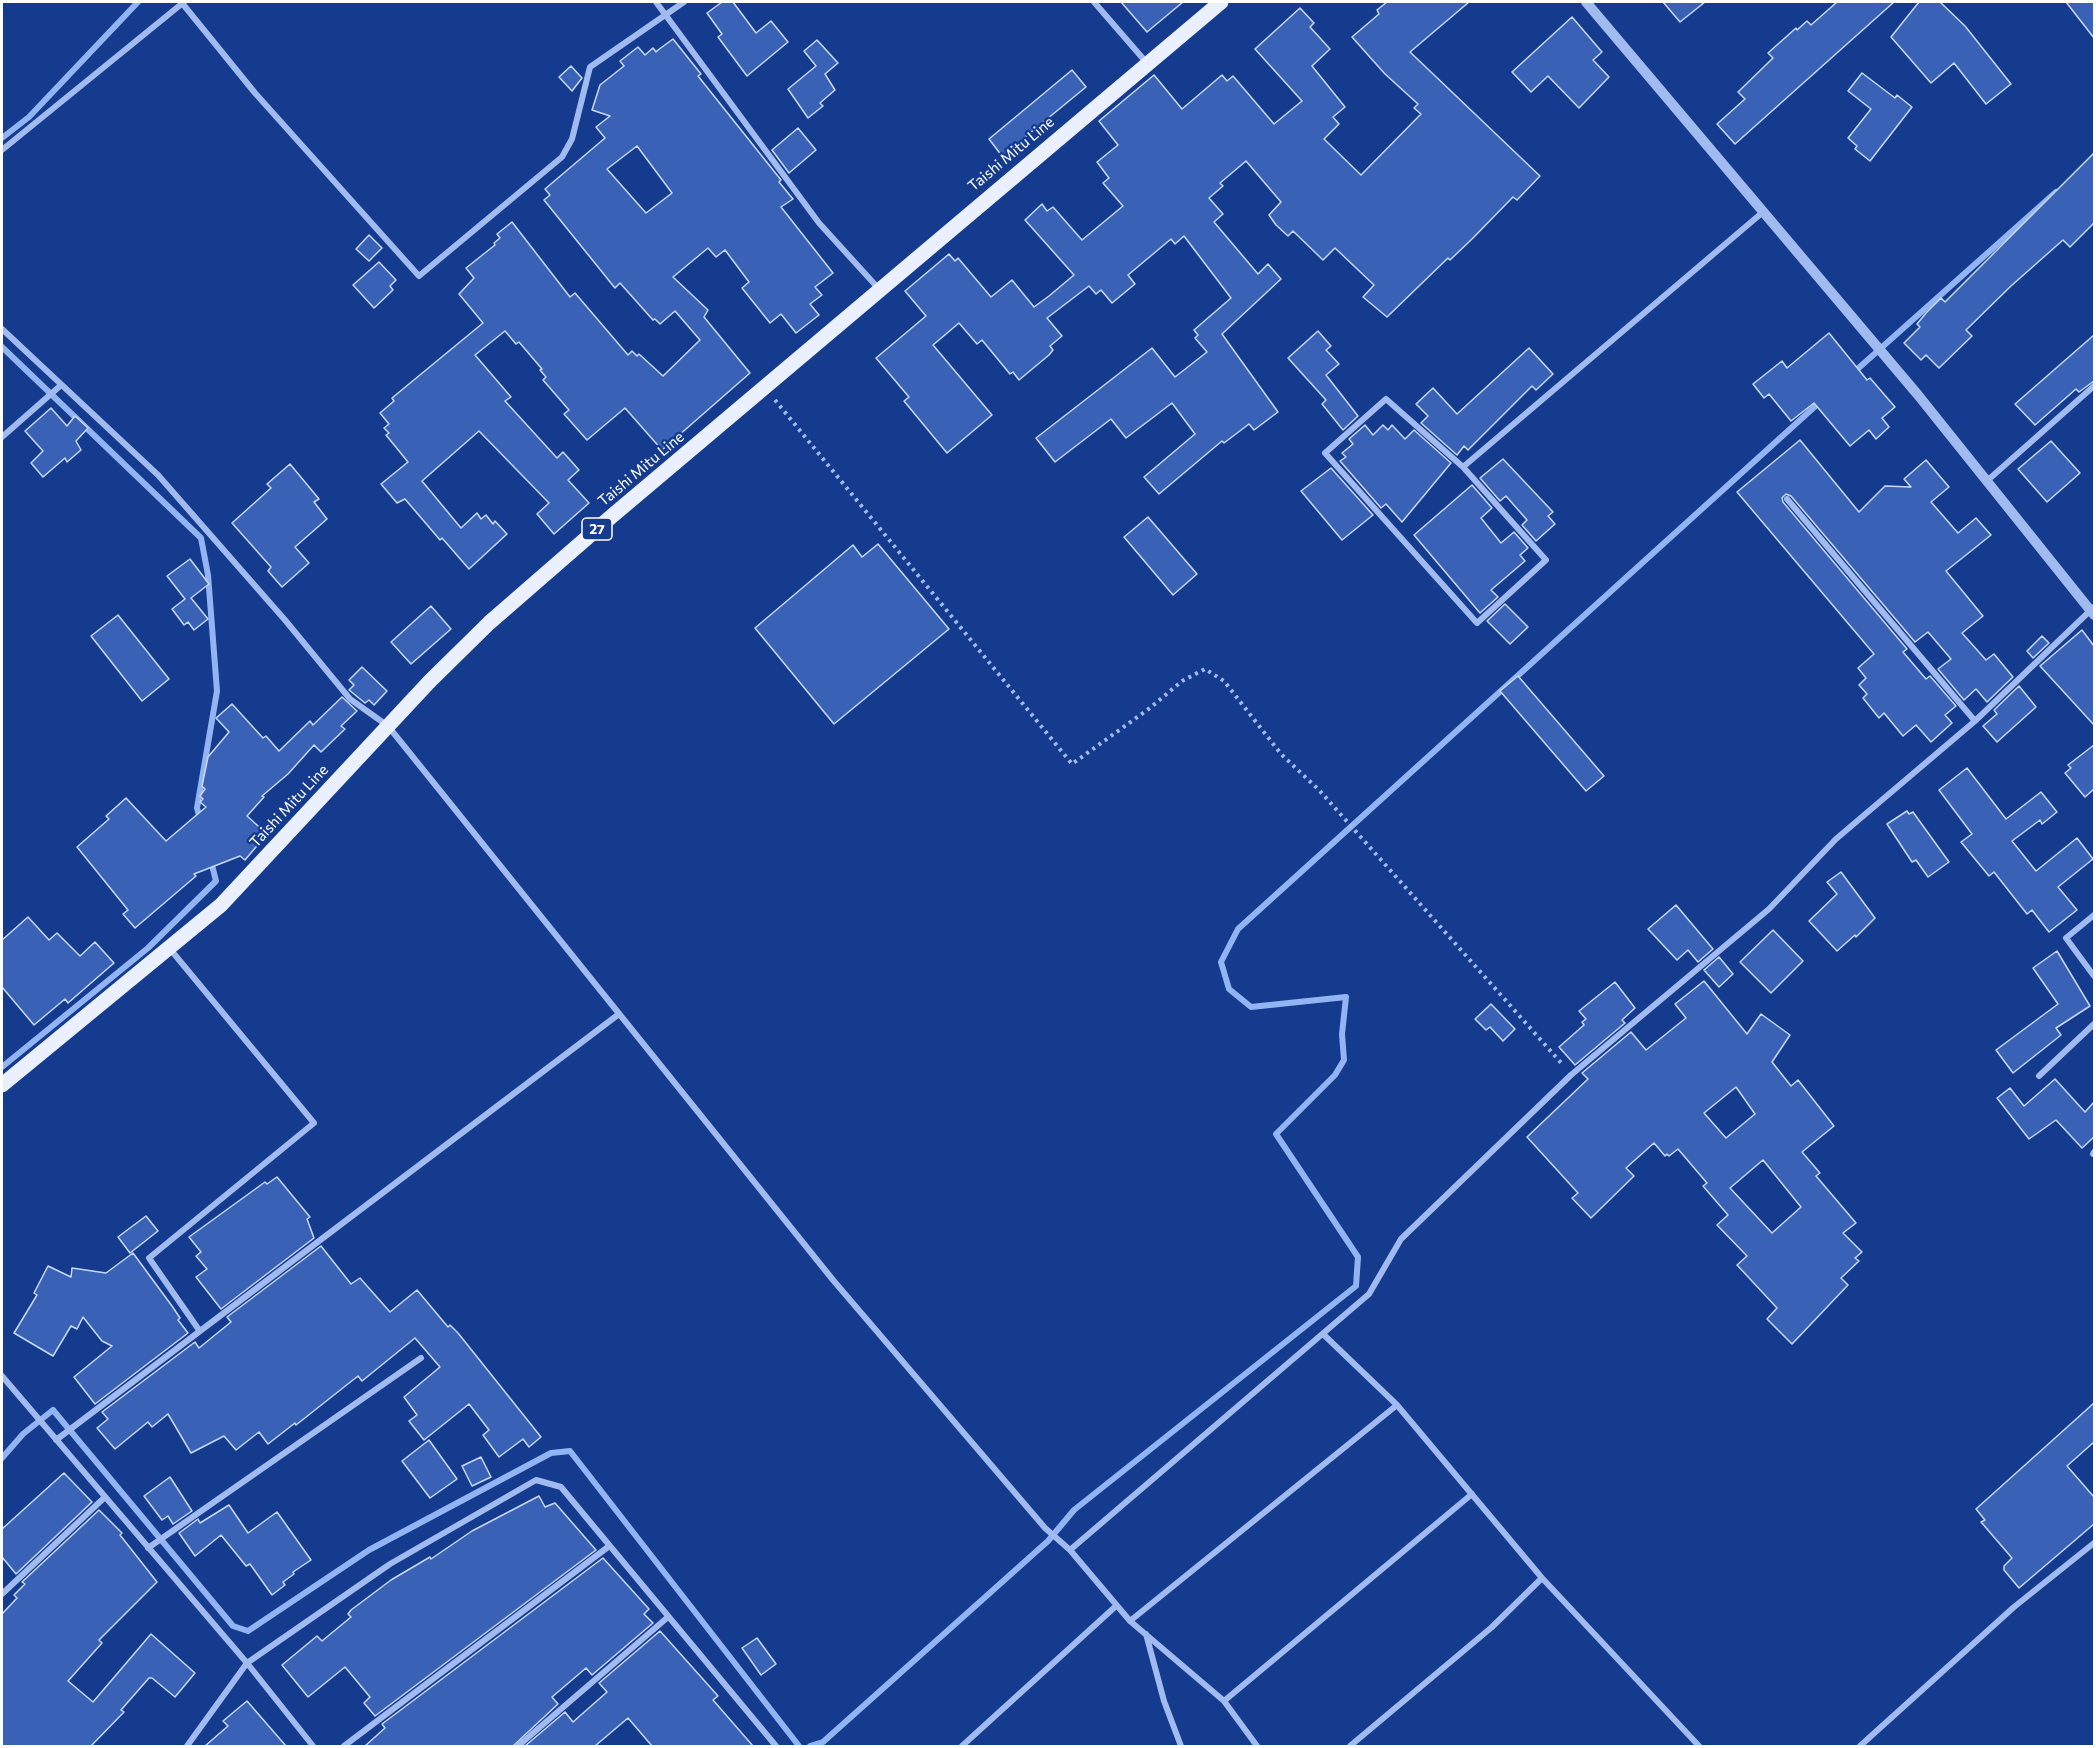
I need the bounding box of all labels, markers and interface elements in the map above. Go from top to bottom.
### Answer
street label: Taishi Mitu Line [964,113,1058,195]
street label: Taishi Mitu Line [594,428,688,510]
road number: 27 [582,518,612,540]
street label: Taishi Mitu Line [246,761,332,851]

